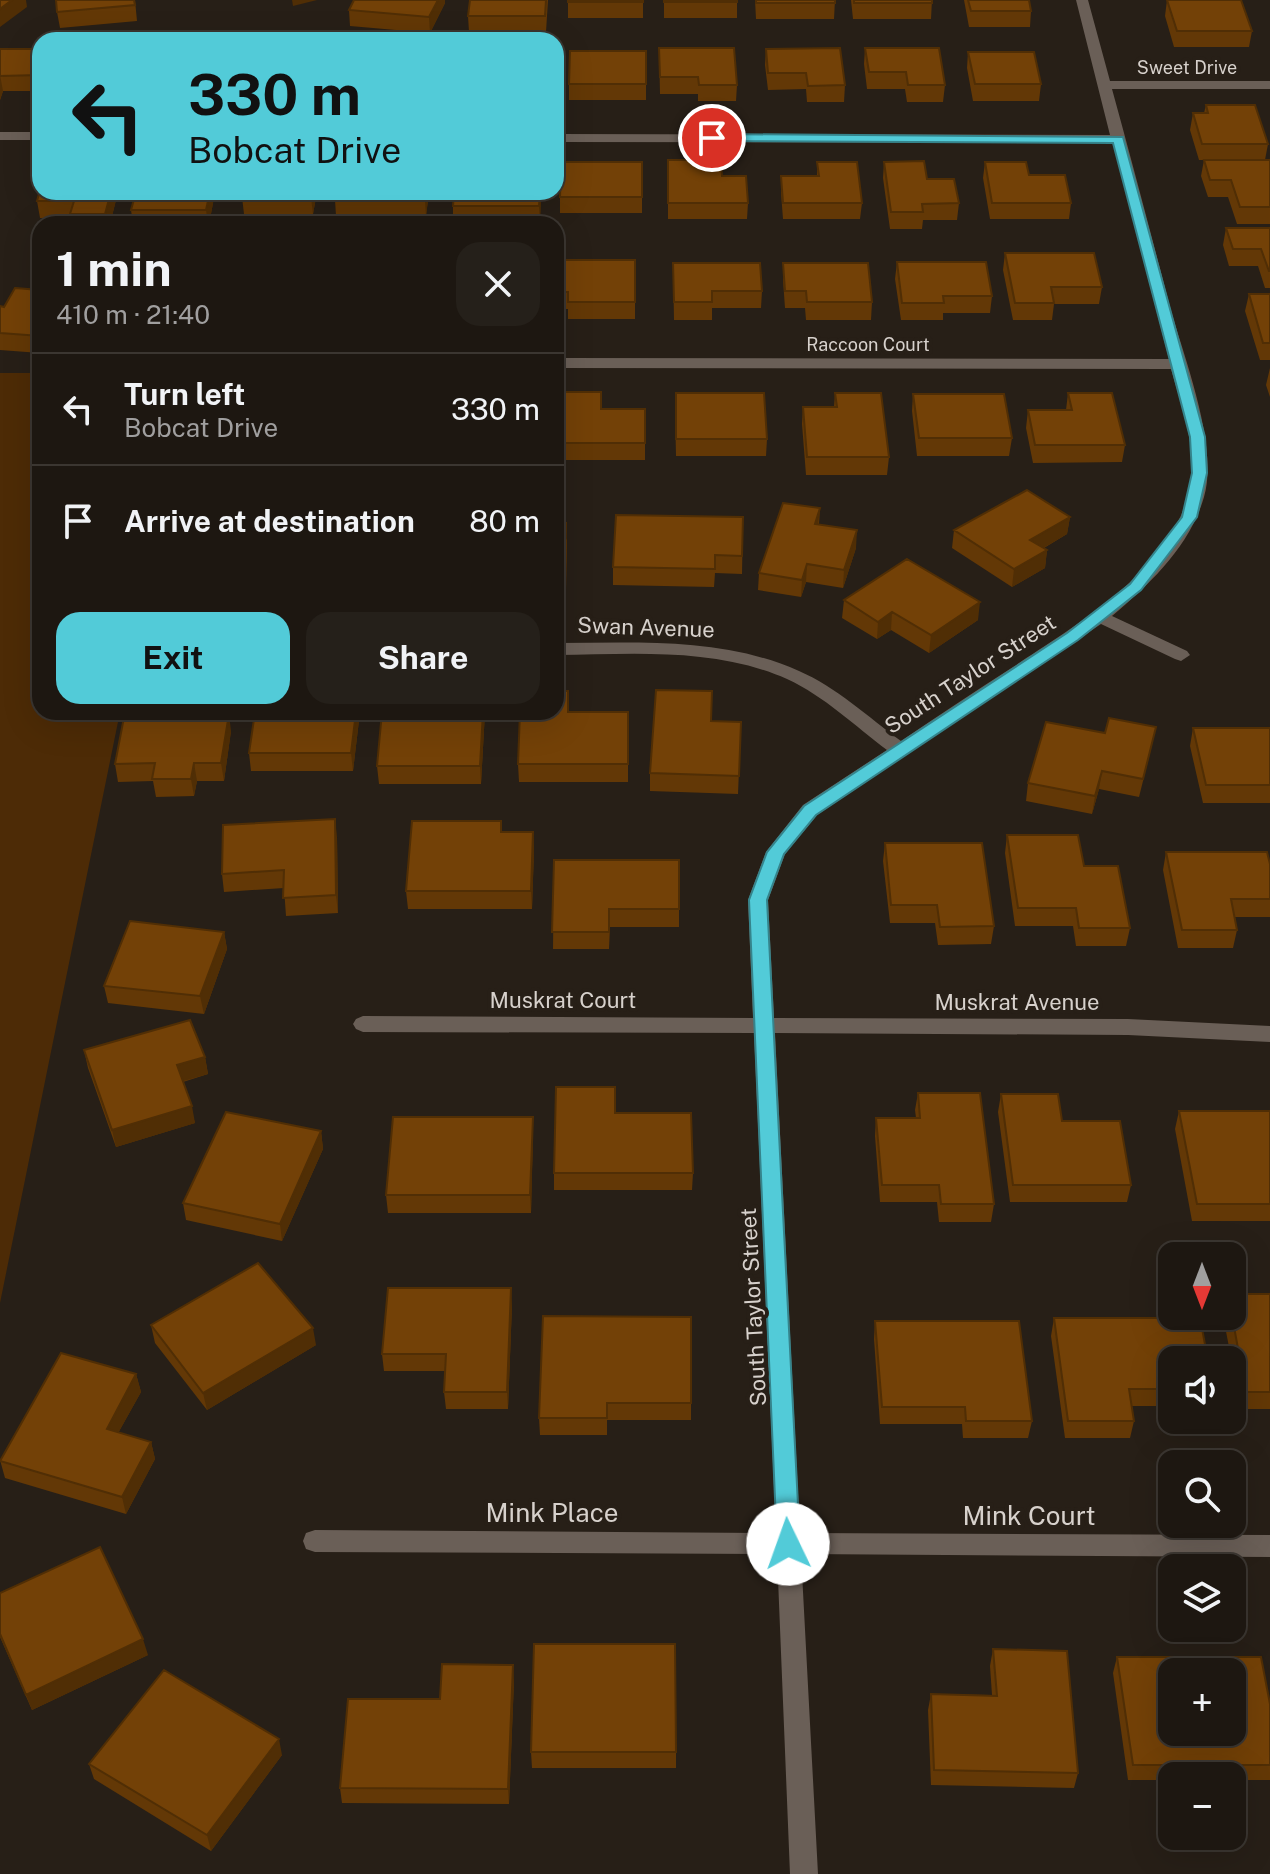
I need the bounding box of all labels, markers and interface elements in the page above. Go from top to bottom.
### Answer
street label: Sweet Drive [1137,57,1237,78]
text: 330 m [188,62,361,128]
icon: left [56,64,160,168]
pin [678,104,746,172]
icon: arrive [690,116,734,160]
text: Bobcat Drive [188,129,401,171]
text: 1 min [56,240,172,297]
button: close [456,242,540,326]
text: 410 m · 21:40 [56,299,210,330]
street label: Raccoon Court [806,334,930,355]
text: Turn left [124,376,245,412]
icon: left [56,387,100,431]
text: 330 m [451,391,540,427]
text: Bobcat Drive [124,412,278,443]
icon: arrive [56,499,100,543]
text: Arrive at destination [124,503,415,539]
text: 80 m [469,503,540,539]
street label: South Taylor Street [880,609,1060,739]
button: Exit [56,612,290,704]
button: Share [306,612,540,704]
street label: Swan Avenue [577,612,715,642]
street label: Muskrat Court [490,987,636,1013]
street label: Muskrat Avenue [934,989,1100,1015]
street label: South Taylor Street [735,1207,771,1407]
north arrow [1158,1242,1246,1330]
map controls [1158,1242,1246,1850]
button: sound [1158,1346,1246,1434]
button: search [1158,1450,1246,1538]
street label: Mink Place [486,1497,619,1528]
street label: Mink Court [962,1500,1096,1531]
position arrow [746,1502,830,1586]
button: layers [1158,1554,1246,1642]
button: + [1158,1658,1246,1746]
button: − [1158,1762,1246,1850]

